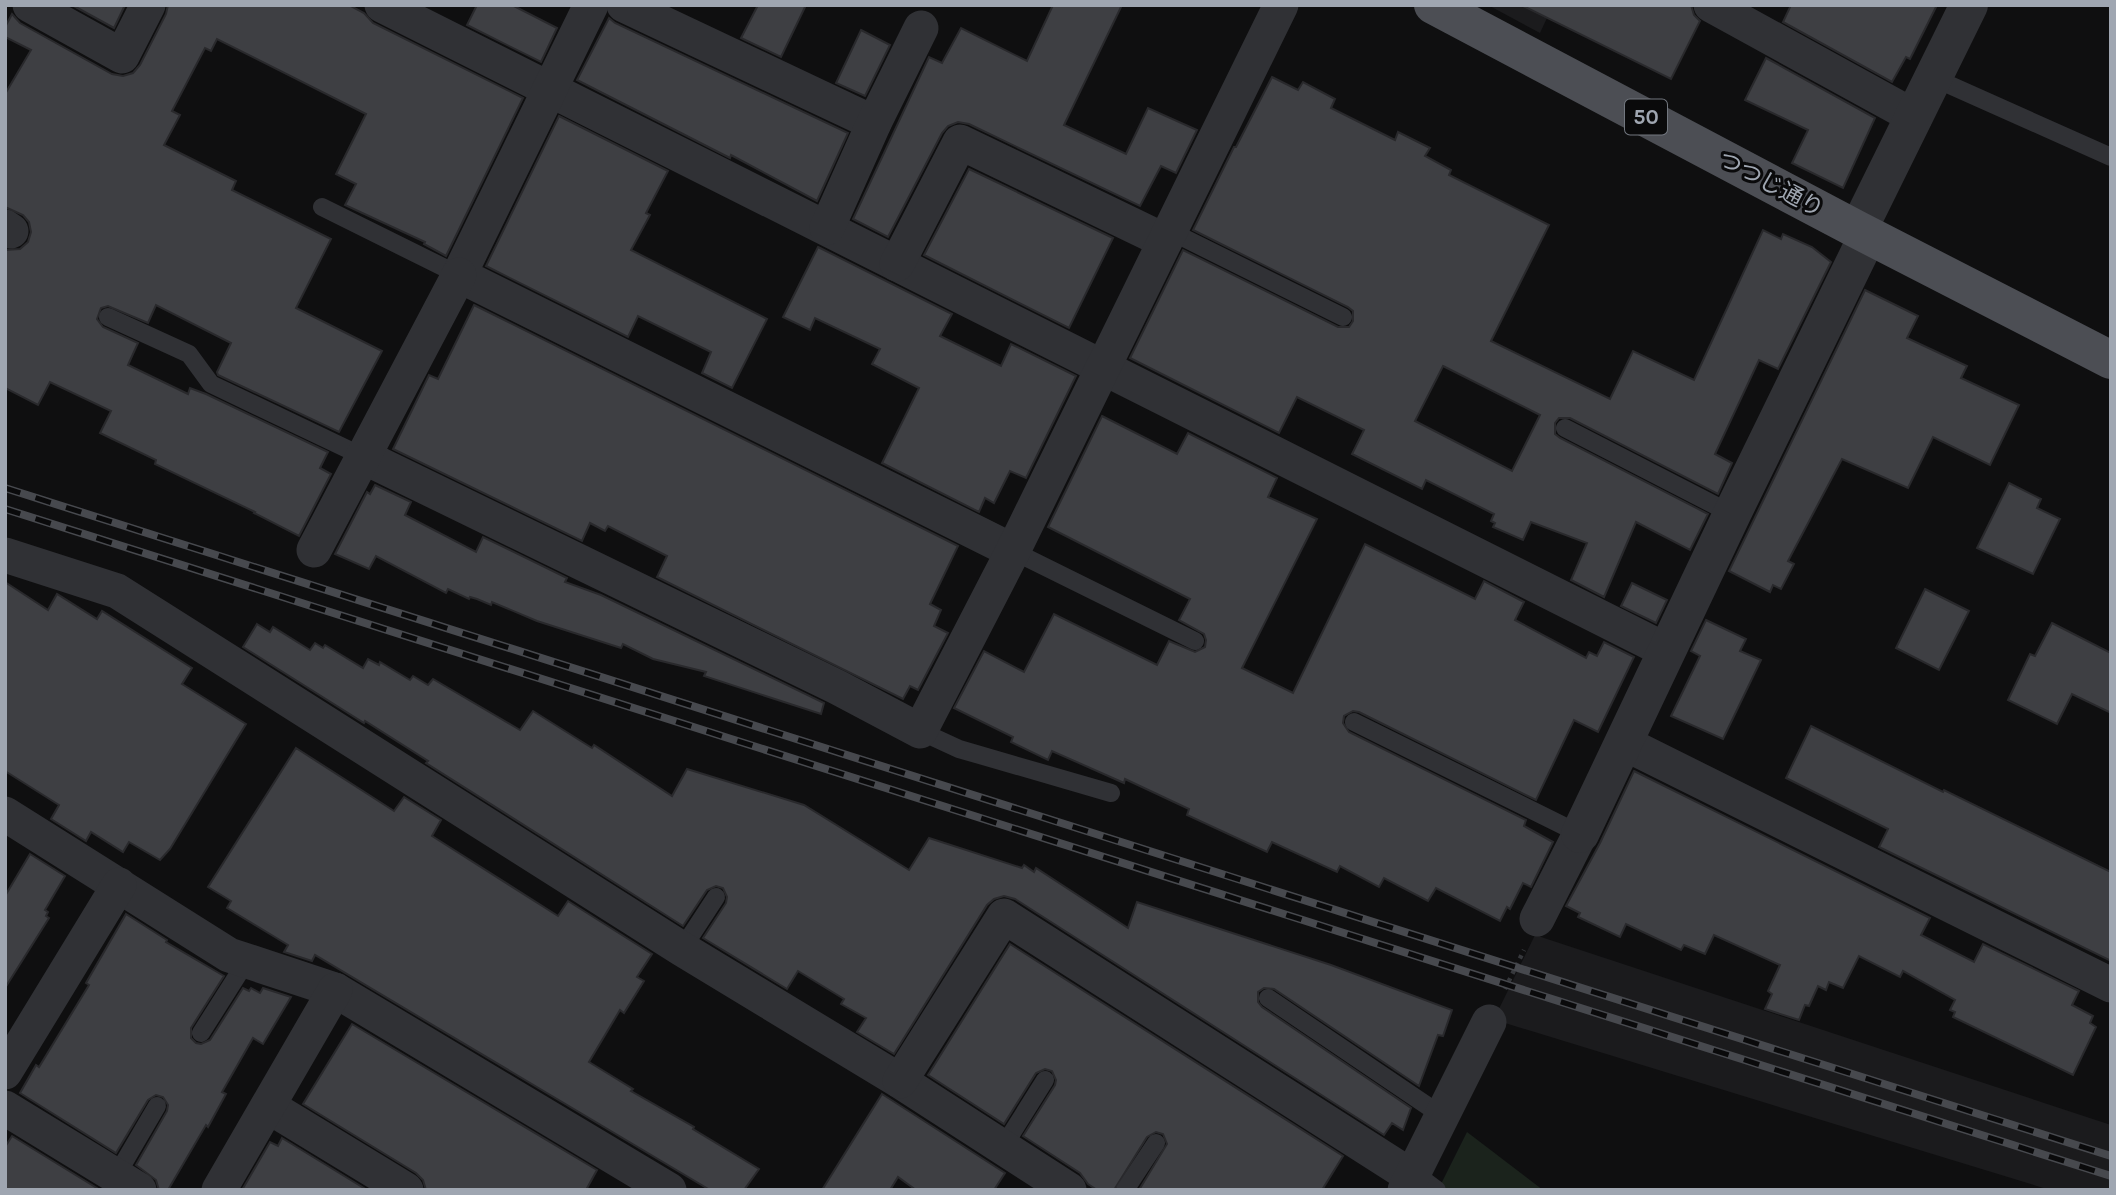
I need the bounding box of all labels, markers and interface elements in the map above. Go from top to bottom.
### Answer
road number: 50 [1625,100,1667,134]
street label: つつじ通り [1714,145,1828,223]

